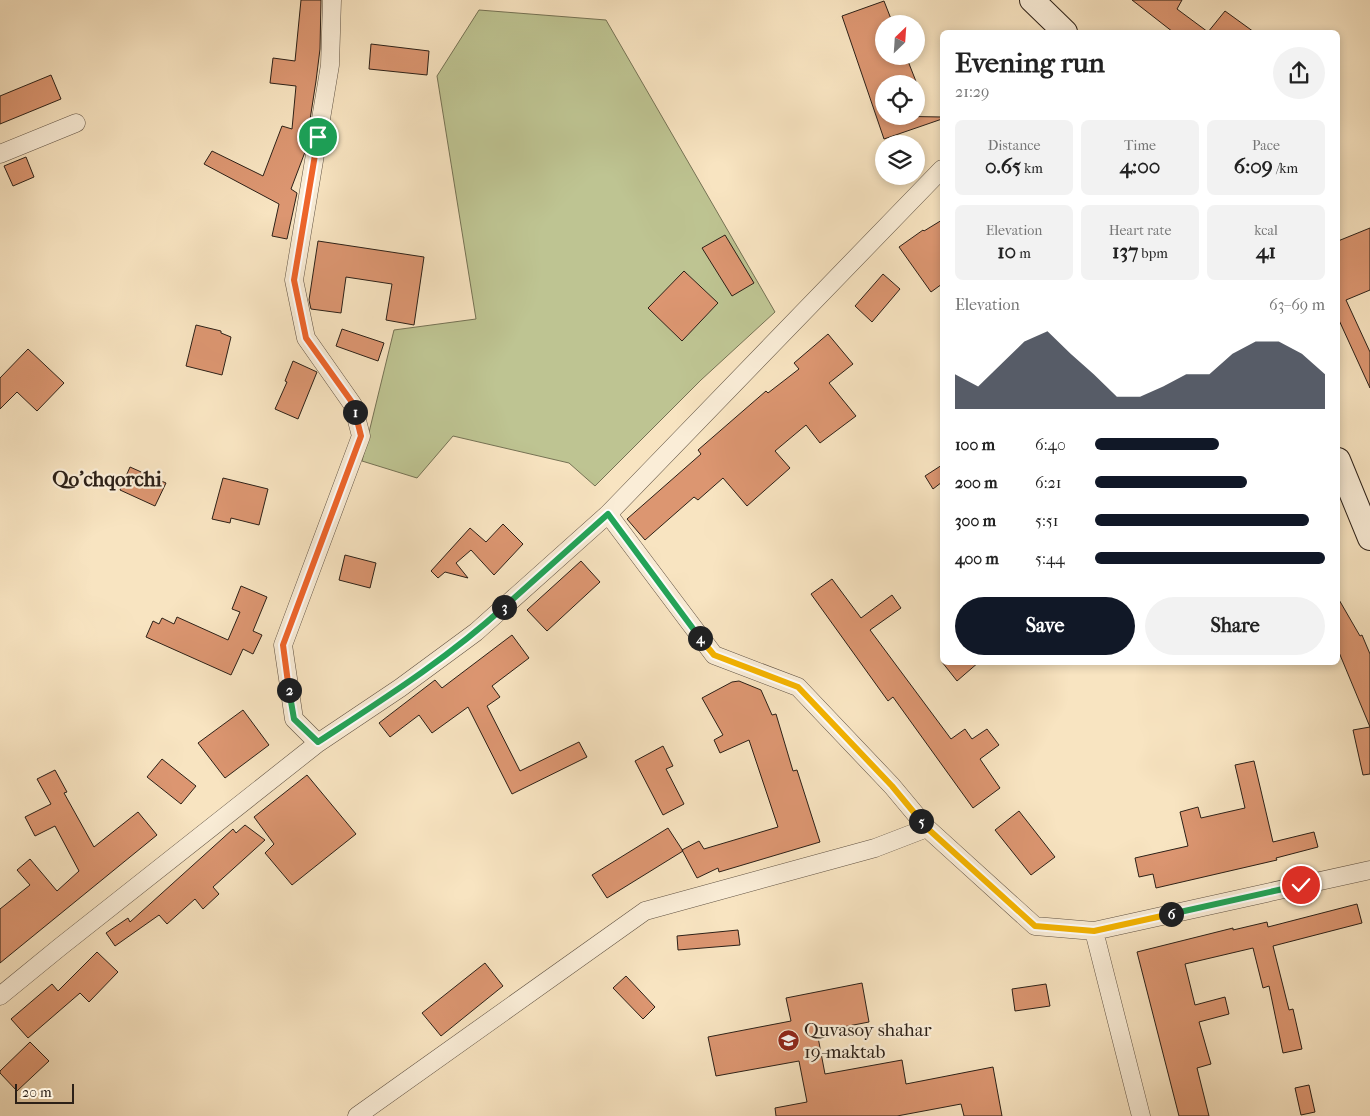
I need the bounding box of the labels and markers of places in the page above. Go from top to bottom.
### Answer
pin [297,116,339,158]
pin: 1 [342,400,368,424]
pin: 3 [492,594,516,620]
pin: 4 [688,626,712,650]
pin: 2 [276,678,302,702]
pin: 5 [908,808,934,834]
pin [1280,864,1322,906]
pin: 6 [1158,902,1184,926]
place label: Quvasoy shahar 19-maktab [804,1019,932,1063]
school or university icon: Quvasoy shahar 19-maktab [776,1028,800,1052]

